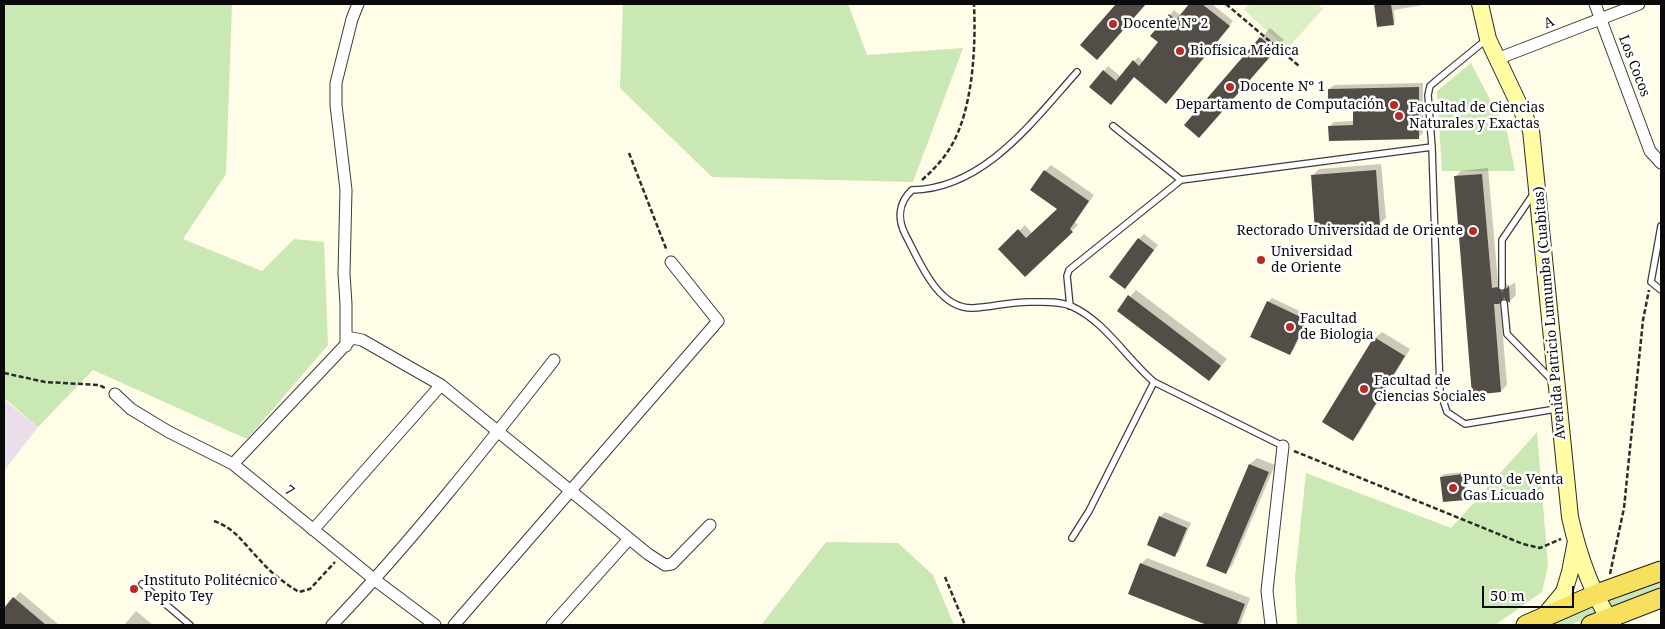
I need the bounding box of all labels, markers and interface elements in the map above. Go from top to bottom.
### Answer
street label: A [1541,13,1557,33]
place label: Docente Nº 2 [1123,16,1208,32]
marker: Docente Nº 2 [1107,18,1119,30]
street label: Los Cocos [1615,33,1653,99]
place label: Biofísica Médica [1190,43,1299,59]
marker: Biofísica Médica [1174,45,1186,57]
place label: Docente Nº 1 [1240,79,1325,95]
marker: Docente Nº 1 [1224,81,1236,93]
place label: Departamento de Computación [1176,97,1384,113]
marker: Departamento de Computación [1388,99,1400,111]
place label: Facultad de Ciencias Naturales y Exactas [1409,100,1545,132]
marker: Facultad de Ciencias Naturales y Exactas [1393,110,1405,122]
street label: Avenida Patricio Lumumba (Cuabitas) [1531,186,1569,440]
place label: Rectorado Universidad de Oriente [1237,223,1463,239]
marker: Rectorado Universidad de Oriente [1467,225,1479,237]
place label: Universidad de Oriente [1271,244,1353,276]
marker: Universidad de Oriente [1255,254,1267,266]
place label: Facultad de Biologia [1300,311,1374,344]
marker: Facultad de Biologia [1284,321,1296,333]
place label: Facultad de Ciencias Sociales [1374,373,1486,406]
marker: Facultad de Ciencias Sociales [1358,383,1370,395]
place label: Punto de Venta Gas Licuado [1463,472,1564,504]
street label: 7 [281,482,297,500]
marker: Punto de Venta Gas Licuado [1447,482,1459,494]
place label: Instituto Politécnico Pepito Tey [144,573,277,606]
scale bar [1485,576,1578,608]
marker: Instituto Politécnico Pepito Tey [128,583,140,595]
text: 50 m [1490,585,1525,605]

